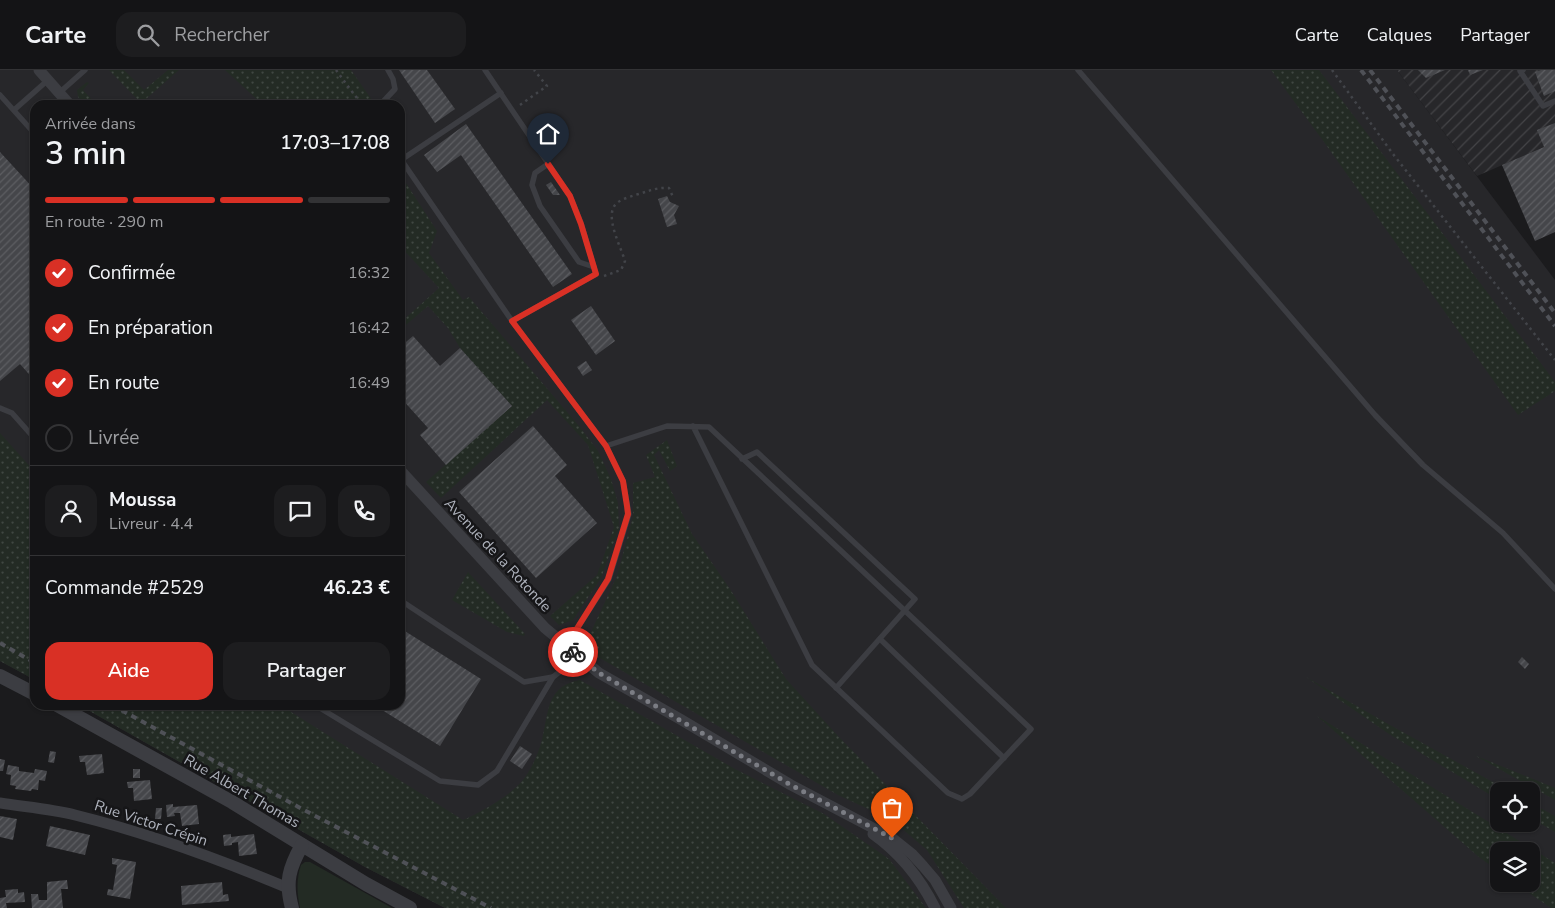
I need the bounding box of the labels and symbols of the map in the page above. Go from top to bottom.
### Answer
pin [527,113,569,164]
street label: Avenue de la Rotonde [440,494,556,616]
courier [548,627,598,677]
street label: Rue Albert Thomas [180,750,304,832]
pin [871,787,913,838]
street label: Rue Victor Crépin [92,795,210,851]

